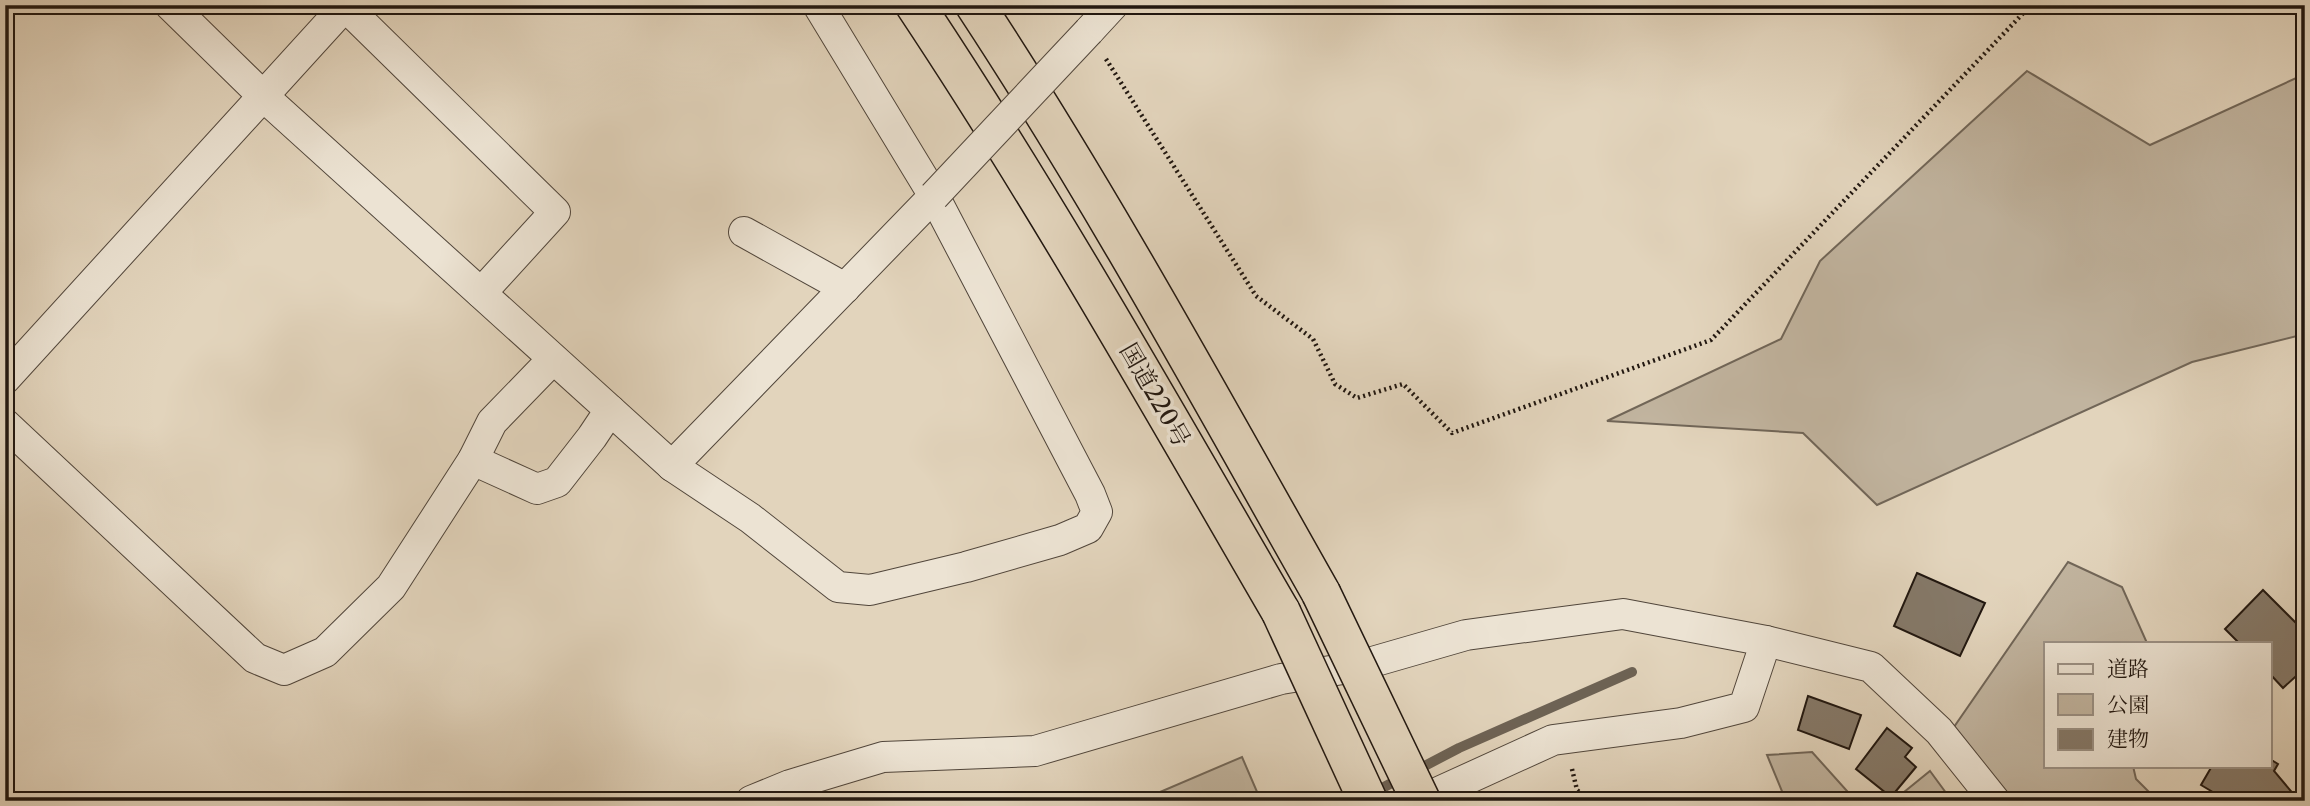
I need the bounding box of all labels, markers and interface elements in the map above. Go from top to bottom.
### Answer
street label: 国道220号 [1114,338,1197,452]
legend [2044,642,2272,768]
text: 道路 [2107,656,2149,681]
text: 公園 [2107,692,2149,717]
text: 建物 [2107,726,2149,751]

